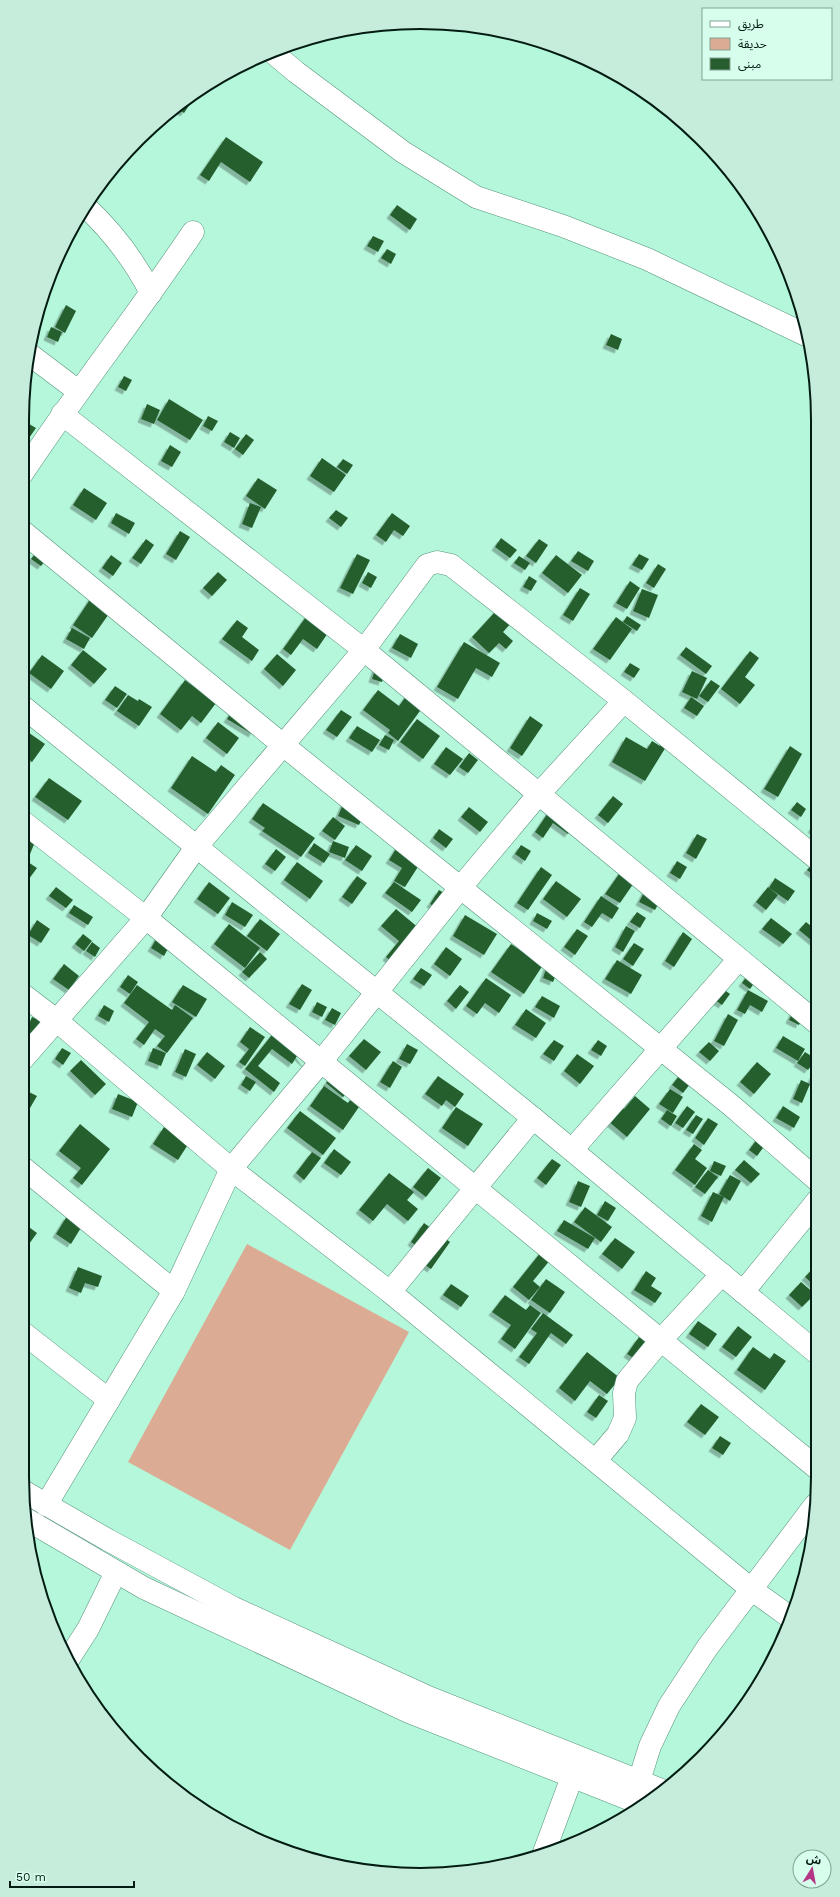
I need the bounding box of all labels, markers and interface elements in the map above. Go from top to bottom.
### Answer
legend [702,8,832,80]
text: طريق [738,17,764,32]
text: حديقة [738,37,767,51]
text: مبنى [738,57,761,71]
north arrow [792,1849,832,1889]
text: ش [805,1852,822,1867]
scale bar [10,1863,134,1889]
text: 50 m [16,1870,46,1884]

